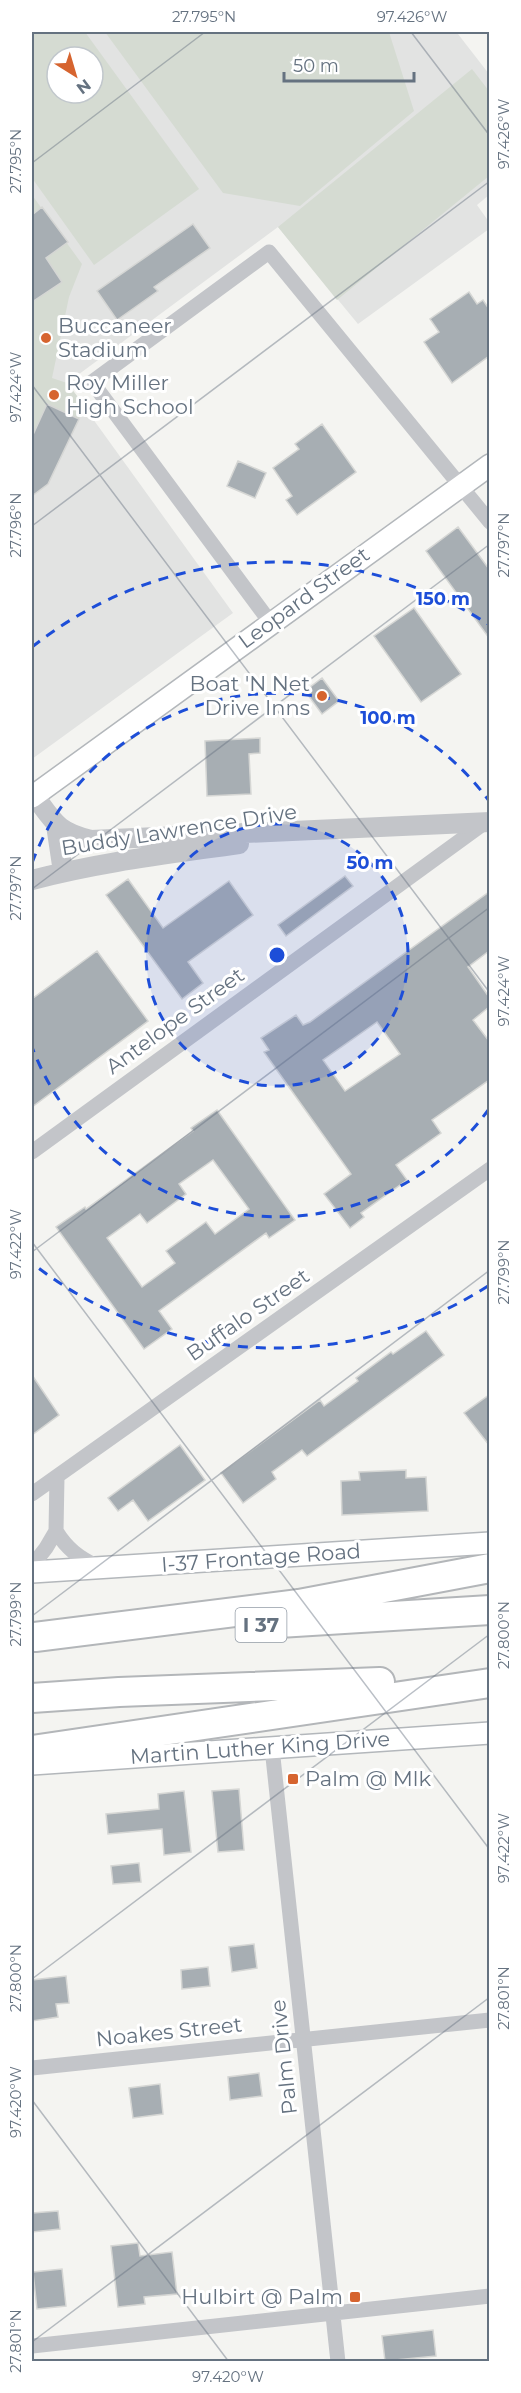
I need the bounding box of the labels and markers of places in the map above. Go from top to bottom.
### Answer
place label: Buccaneer Stadium [58,313,172,362]
marker: Buccaneer Stadium [39,331,53,345]
place label: Roy Miller High School [66,370,194,419]
marker: Roy Miller High School [47,388,61,402]
place label: Boat 'N Net Drive Inns [190,671,310,720]
marker: Boat 'N Net Drive Inns [315,689,329,703]
centre of rings [267,945,287,965]
place label: Palm @ Mlk [305,1766,431,1791]
marker: Palm @ Mlk [286,1772,300,1786]
place label: Hulbirt @ Palm [181,2284,343,2309]
marker: Hulbirt @ Palm [348,2290,362,2304]

